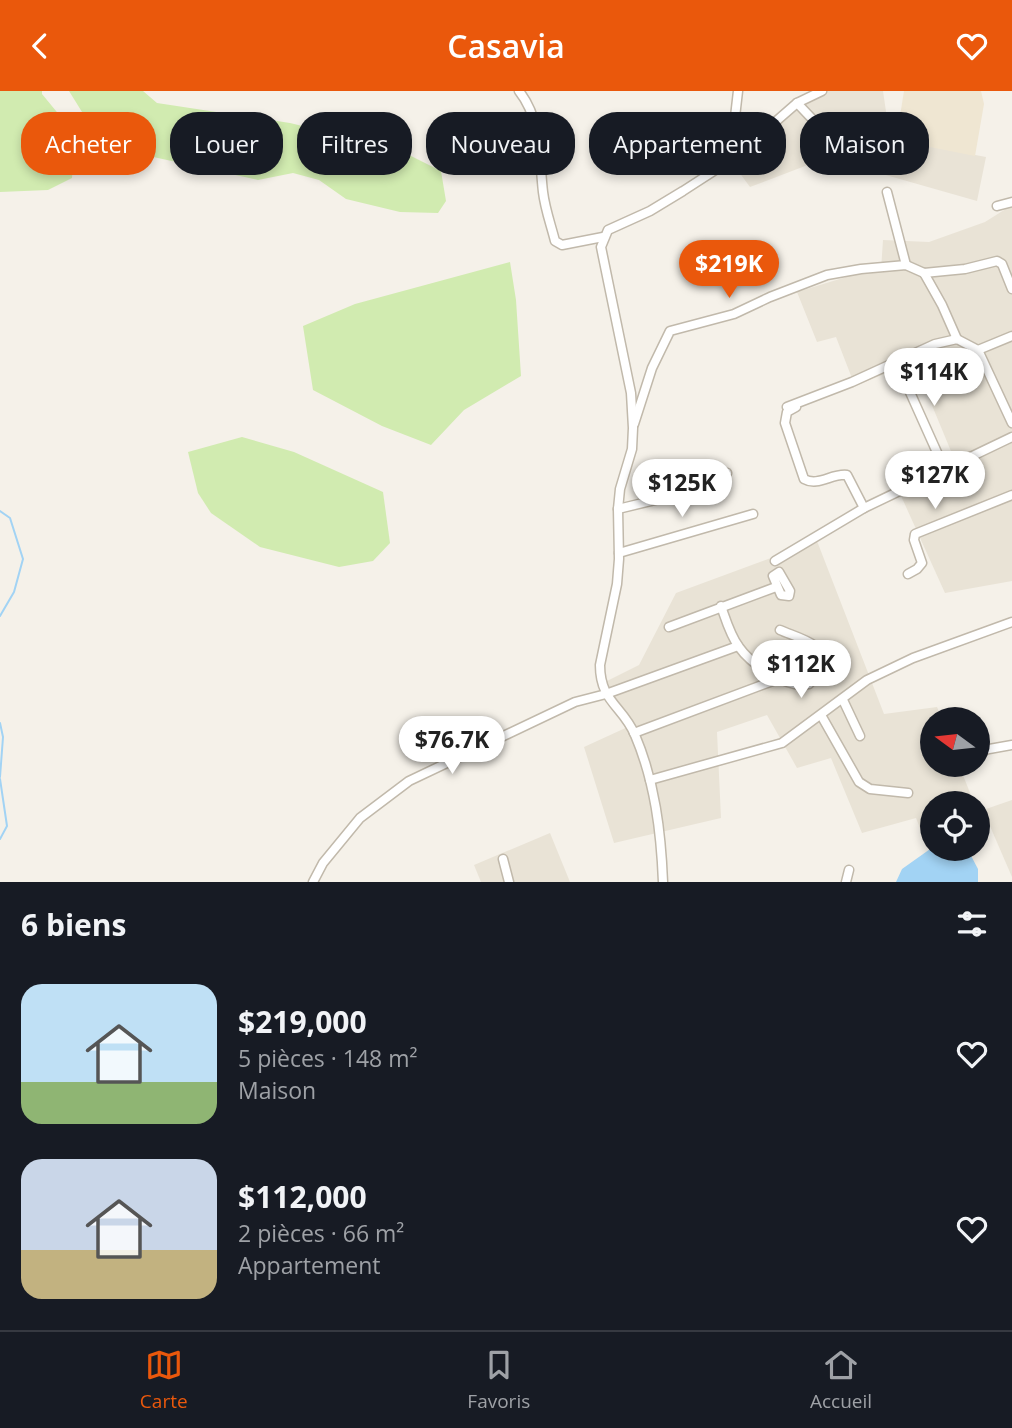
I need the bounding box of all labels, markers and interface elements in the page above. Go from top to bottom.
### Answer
text: Casavia [447,24,565,67]
icon: back [21,27,59,65]
icon: heart [953,27,991,65]
chip: Acheter [21,112,156,175]
chip: Louer [170,112,283,175]
chip: Filtres [297,112,412,175]
chip: Nouveau [426,112,575,175]
chip: Appartement [589,112,786,175]
chip: Maison [800,112,929,175]
pin: $219K [680,241,778,300]
text: $219K [695,247,763,279]
pin: $114K [885,349,983,408]
text: $114K [900,355,968,387]
pin: $127K [886,451,984,511]
text: $127K [901,458,969,490]
pin: $125K [633,459,731,519]
text: $125K [648,466,716,498]
pin: $112K [752,641,850,700]
text: $112K [767,647,835,679]
north arrow [920,707,990,777]
map controls [920,707,990,861]
pin: $76.7K [395,717,509,776]
text: $76.7K [415,723,489,755]
button: locate [920,791,990,861]
text: 6 biens [21,904,126,945]
icon: filters [953,905,991,943]
text: $219,000 [238,1001,367,1042]
icon: home [77,1012,161,1096]
icon: heart [953,1035,991,1073]
text: 5 pièces · 148 m² [238,1042,418,1074]
text: Maison [238,1074,316,1106]
text: $112,000 [238,1176,367,1217]
icon: home [77,1187,161,1271]
icon: heart [953,1210,991,1248]
text: 2 pièces · 66 m² [238,1217,404,1249]
text: Appartement [238,1249,381,1281]
tab: Carte [140,1346,188,1414]
tab: Favoris [467,1346,530,1414]
tab: Accueil [810,1346,872,1414]

